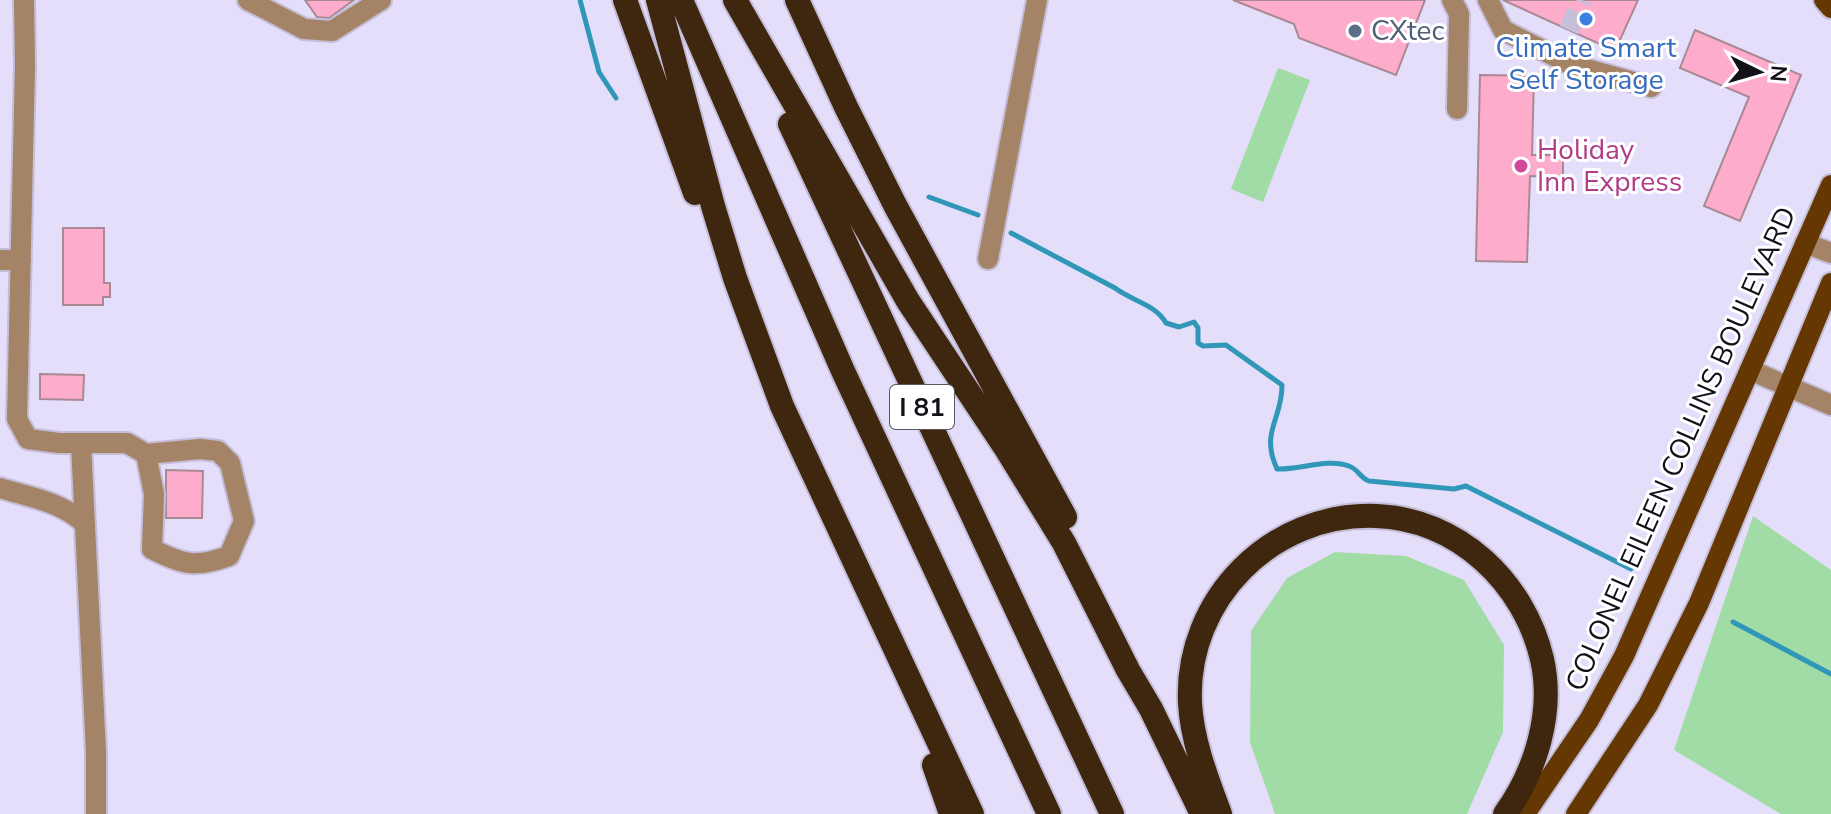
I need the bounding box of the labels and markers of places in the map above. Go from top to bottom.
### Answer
marker: Climate Smart Self Storage [1577,10,1595,28]
place label: CXtec [1371,12,1445,50]
marker: CXtec [1346,22,1364,40]
place label: Climate Smart Self Storage [1496,29,1677,99]
place label: Holiday Inn Express [1537,131,1682,201]
marker: Holiday Inn Express [1512,157,1530,175]

